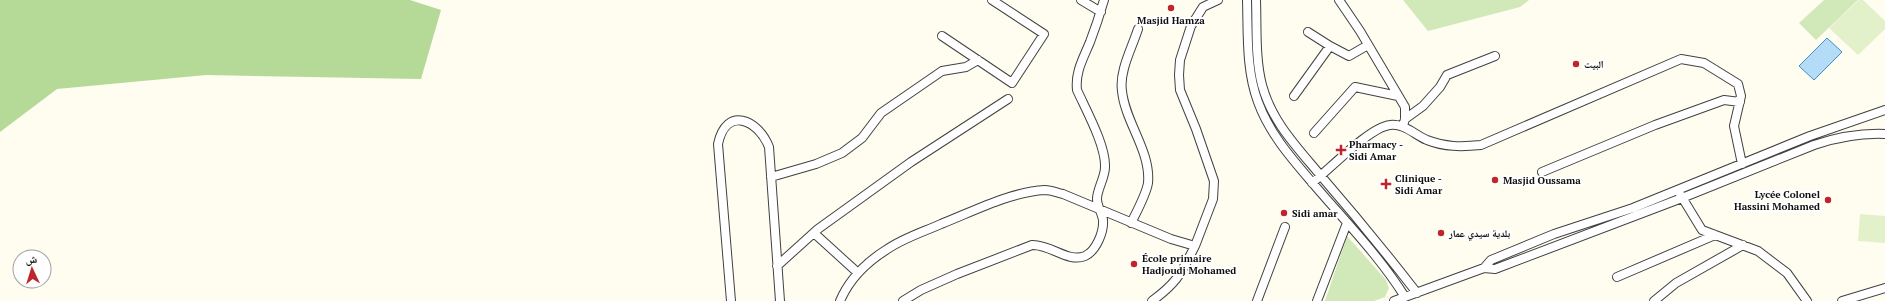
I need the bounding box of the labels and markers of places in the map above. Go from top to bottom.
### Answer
marker: Masjid Hamza [1166,3,1176,13]
place label: Masjid Hamza [1137,14,1205,27]
place label: البيت [1584,58,1604,71]
marker: البيت [1571,59,1581,69]
place label: Pharmacy - Sidi Amar [1349,138,1403,163]
marker: Pharmacy - Sidi Amar [1336,145,1346,155]
place label: Clinique - Sidi Amar [1395,172,1443,197]
place label: Masjid Oussama [1503,174,1581,187]
marker: Masjid Oussama [1490,175,1500,185]
marker: Clinique - Sidi Amar [1380,178,1392,190]
place label: Lycée Colonel Hassini Mohamed [1734,188,1821,213]
marker: Lycée Colonel Hassini Mohamed [1823,195,1833,205]
place label: Sidi amar [1292,207,1338,220]
marker: Sidi amar [1279,208,1289,218]
place label: بلدية سيدي عمار [1448,227,1511,241]
marker: بلدية سيدي عمار [1436,228,1446,238]
place label: École primaire Hadjoudj Mohamed [1142,252,1236,277]
marker: École primaire Hadjoudj Mohamed [1129,259,1139,269]

